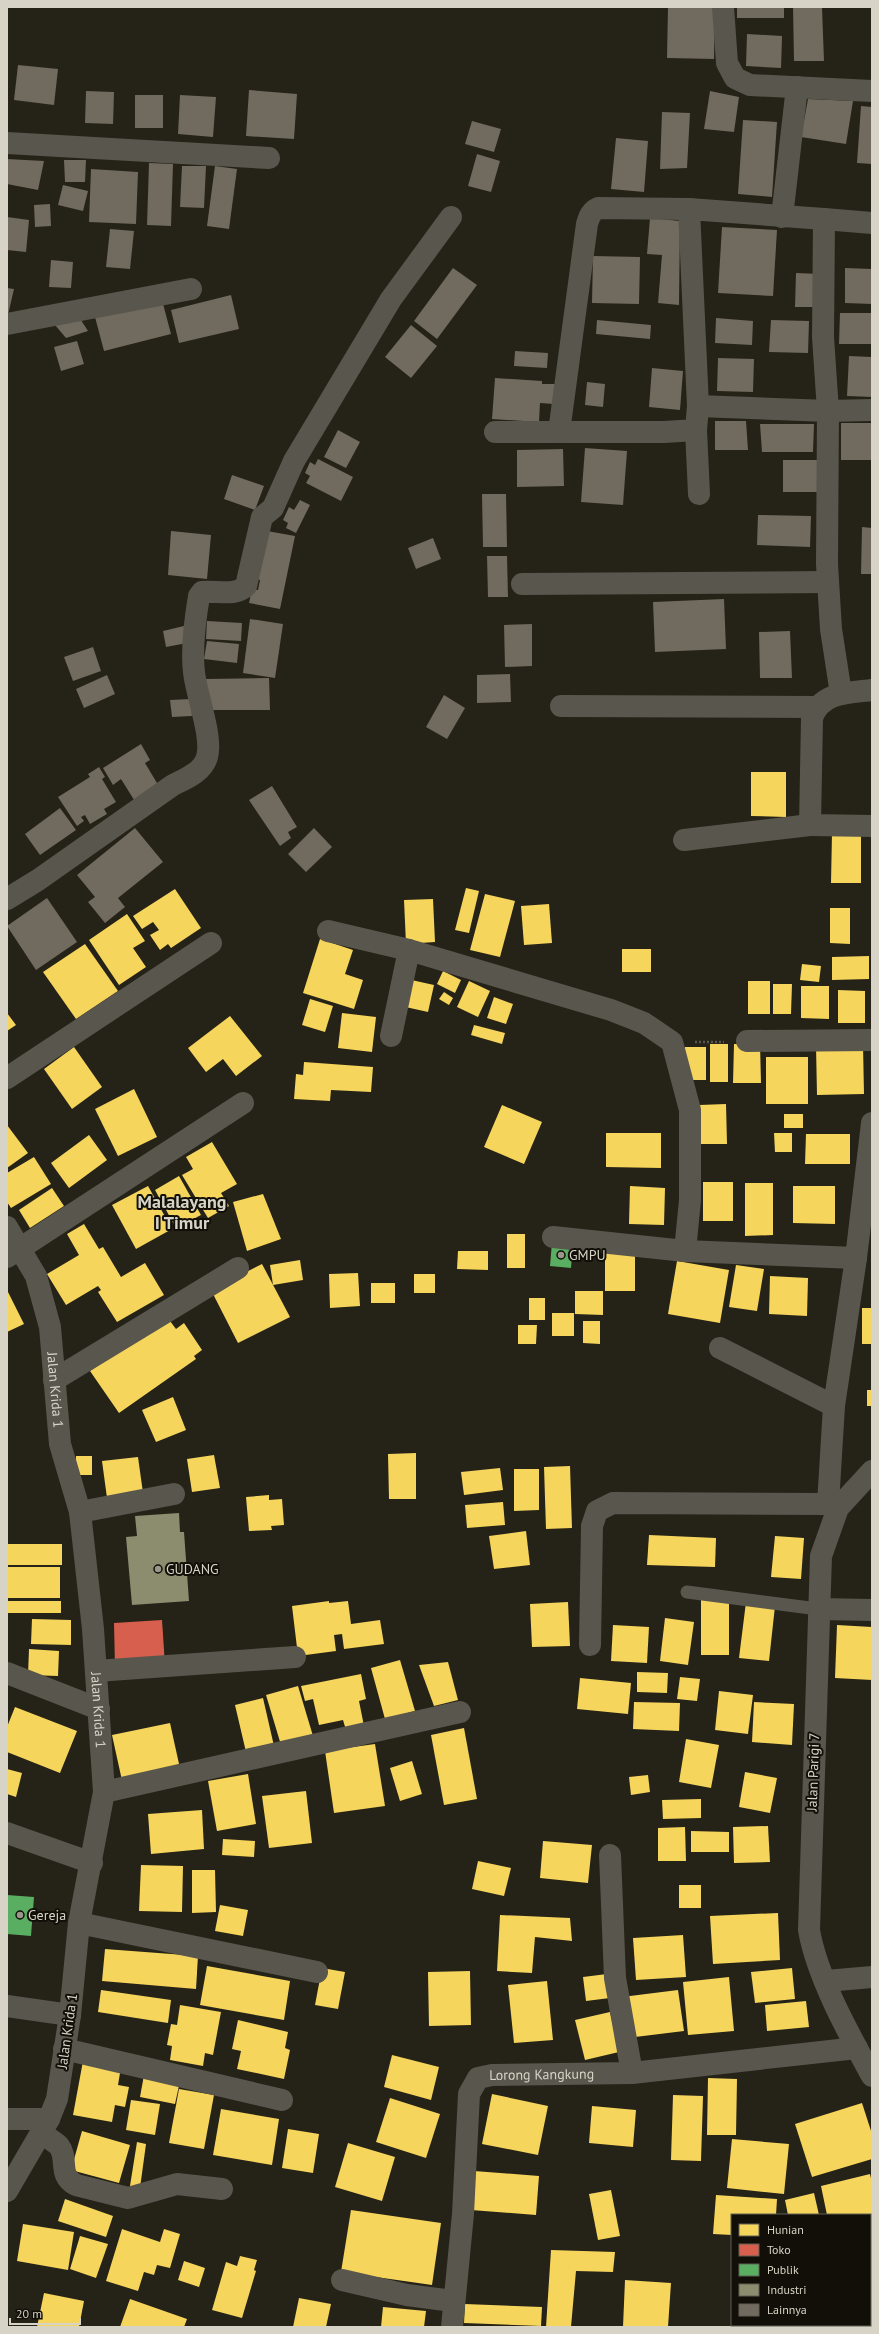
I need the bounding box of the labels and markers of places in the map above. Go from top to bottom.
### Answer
place label: GMPU [569,1246,606,1264]
marker: GMPU [556,1250,566,1260]
place label: GUDANG [166,1560,219,1578]
marker: GUDANG [153,1564,163,1574]
place label: Gereja [28,1906,66,1924]
marker: Gereja [15,1910,25,1920]

